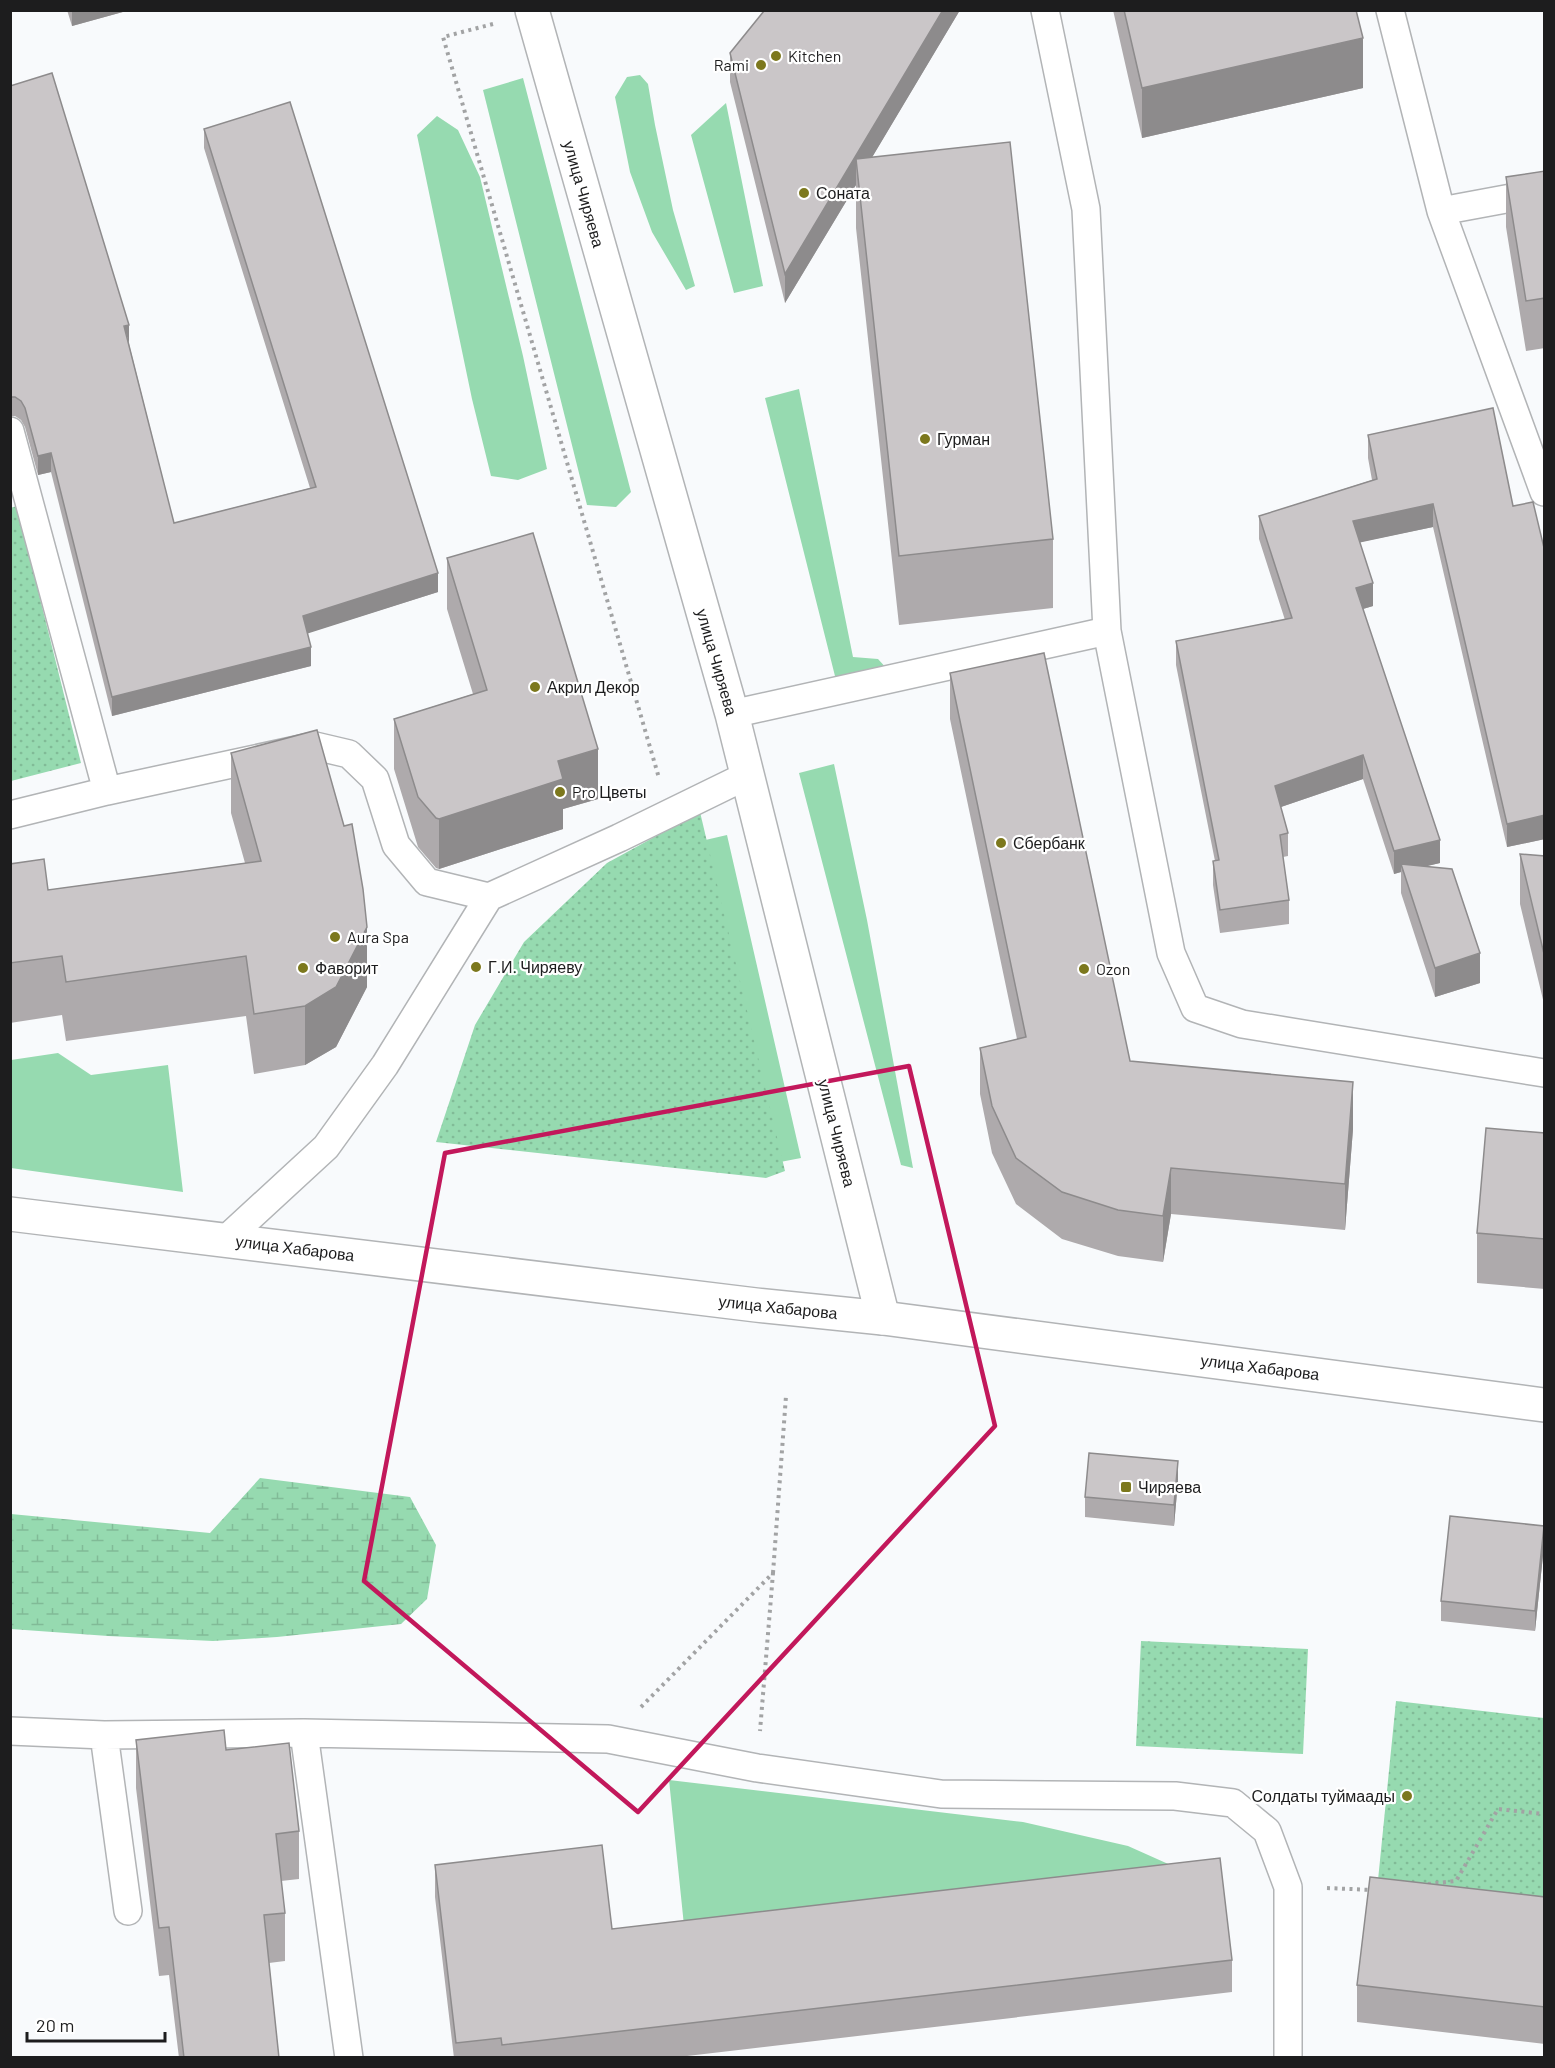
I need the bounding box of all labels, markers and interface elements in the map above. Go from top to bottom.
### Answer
place label: Kitchen [788,46,841,65]
marker: Kitchen [769,49,783,63]
place label: Rami [714,55,749,74]
marker: Rami [754,58,768,72]
street label: улица Чиряева [560,138,609,250]
place label: Соната [816,183,870,202]
marker: Соната [797,186,811,200]
place label: Гурман [937,429,990,448]
marker: Гурман [918,432,932,446]
street label: улица Чиряева [693,606,742,718]
place label: Акрил Декор [547,677,640,696]
marker: Акрил Декор [528,680,542,694]
place label: Pro Цветы [572,782,647,801]
marker: Pro Цветы [553,785,567,799]
place label: Сбербанк [1013,833,1086,852]
marker: Сбербанк [994,836,1008,850]
place label: Aura Spa [347,927,409,946]
marker: Aura Spa [328,930,342,944]
place label: Г.И. Чиряеву [488,957,582,976]
place label: Фаворит [315,958,379,977]
place label: Ozon [1096,959,1130,978]
marker: Г.И. Чиряеву [469,960,483,974]
marker: Фаворит [296,961,310,975]
marker: Ozon [1077,962,1091,976]
street label: улица Чиряева [815,1077,860,1189]
street label: улица Хабарова [235,1231,356,1264]
street label: улица Хабарова [718,1291,839,1322]
street label: улица Хабарова [1200,1350,1321,1383]
place label: Чиряева [1138,1477,1201,1496]
marker: Чиряева [1119,1480,1133,1494]
place label: Солдаты туймаады [1252,1786,1395,1805]
marker: Солдаты туймаады [1400,1789,1414,1803]
scale bar [27,2005,165,2043]
text: 20 m [36,2014,74,2036]

